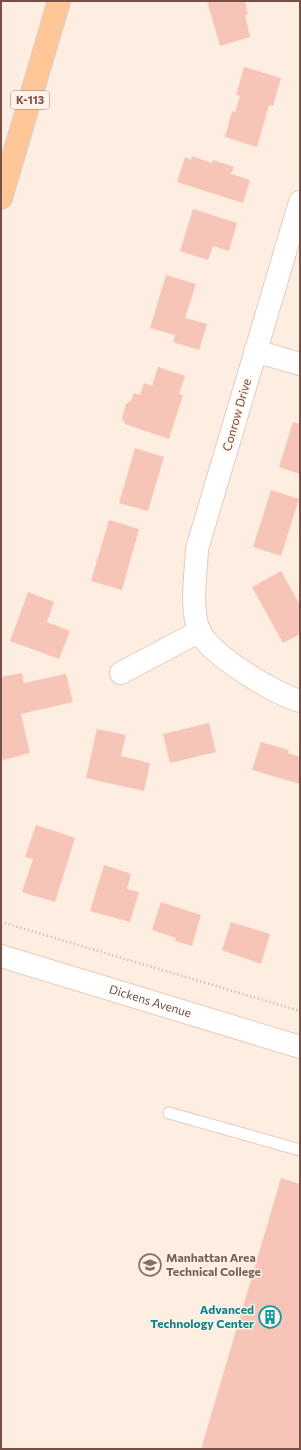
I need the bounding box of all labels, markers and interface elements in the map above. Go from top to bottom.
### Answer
road number: K-113 [11,91,49,109]
street label: Conrow Drive [219,377,253,453]
street label: Dickens Avenue [108,981,193,1020]
place label: Manhattan Area Technical College [166,1250,261,1278]
school or university icon: Manhattan Area Technical College [137,1252,163,1278]
place label: Advanced Technology Center [150,1302,254,1330]
building icon: Advanced Technology Center [257,1304,283,1330]

